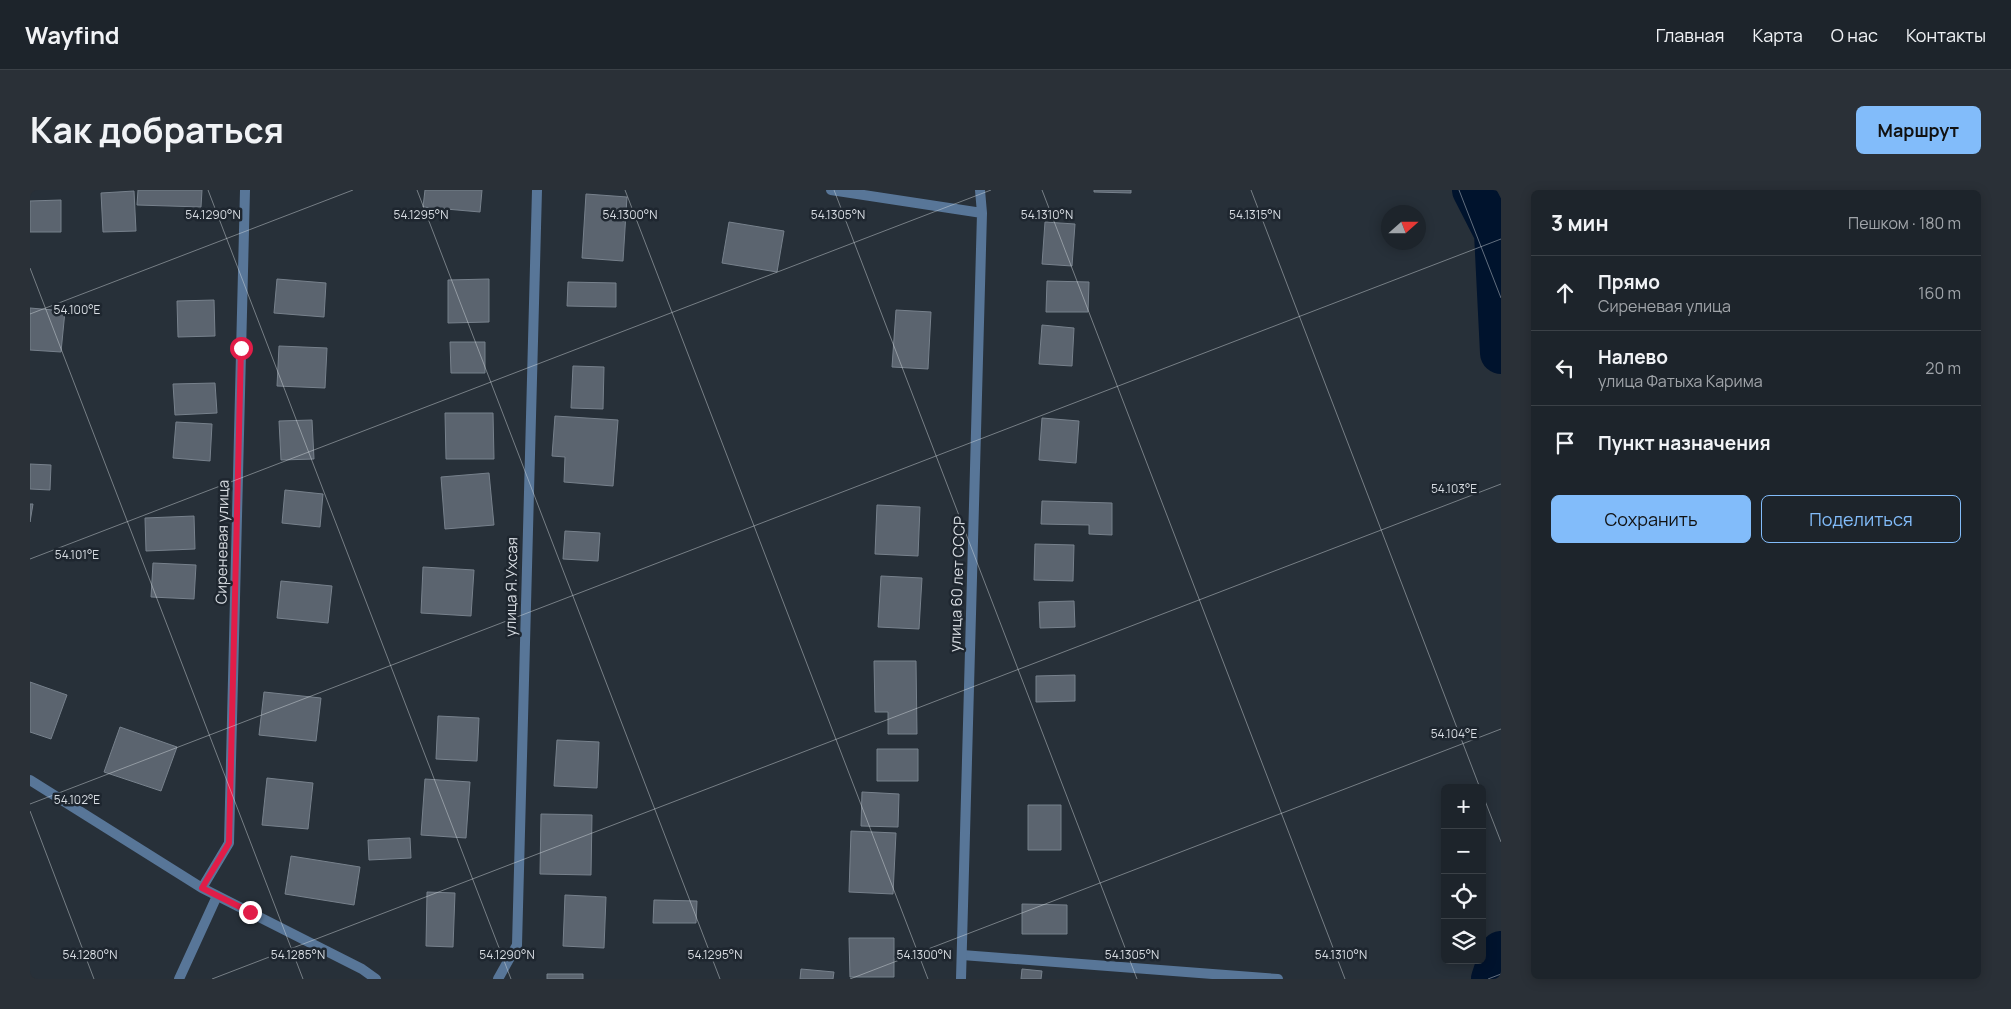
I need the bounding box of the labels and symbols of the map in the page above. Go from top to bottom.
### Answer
north arrow [1381,205,1426,250]
text: 54.1290°N [185,206,241,223]
text: 54.1295°N [394,206,448,223]
text: 54.1300°N [603,206,657,223]
text: 54.1305°N [811,206,865,223]
text: 54.1310°N [1021,206,1073,223]
text: 54.1315°N [1229,206,1281,223]
text: 54.100°E [54,301,101,318]
route start [230,337,253,360]
street label: Сиреневая улица [210,480,234,604]
text: 54.103°E [1431,480,1477,497]
street label: улица 60 лет СССР [944,516,970,652]
street label: улица Я.Ухсая [500,537,522,637]
text: 54.101°E [55,546,99,563]
text: 54.104°E [1431,725,1477,742]
text: 54.102°E [54,791,100,808]
route end [239,901,262,924]
text: 54.1280°N [63,946,117,963]
text: 54.1285°N [271,946,325,963]
text: 54.1290°N [479,946,535,963]
text: 54.1295°N [688,946,742,963]
text: 54.1300°N [897,946,951,963]
text: 54.1305°N [1105,946,1159,963]
text: 54.1310°N [1315,946,1367,963]

